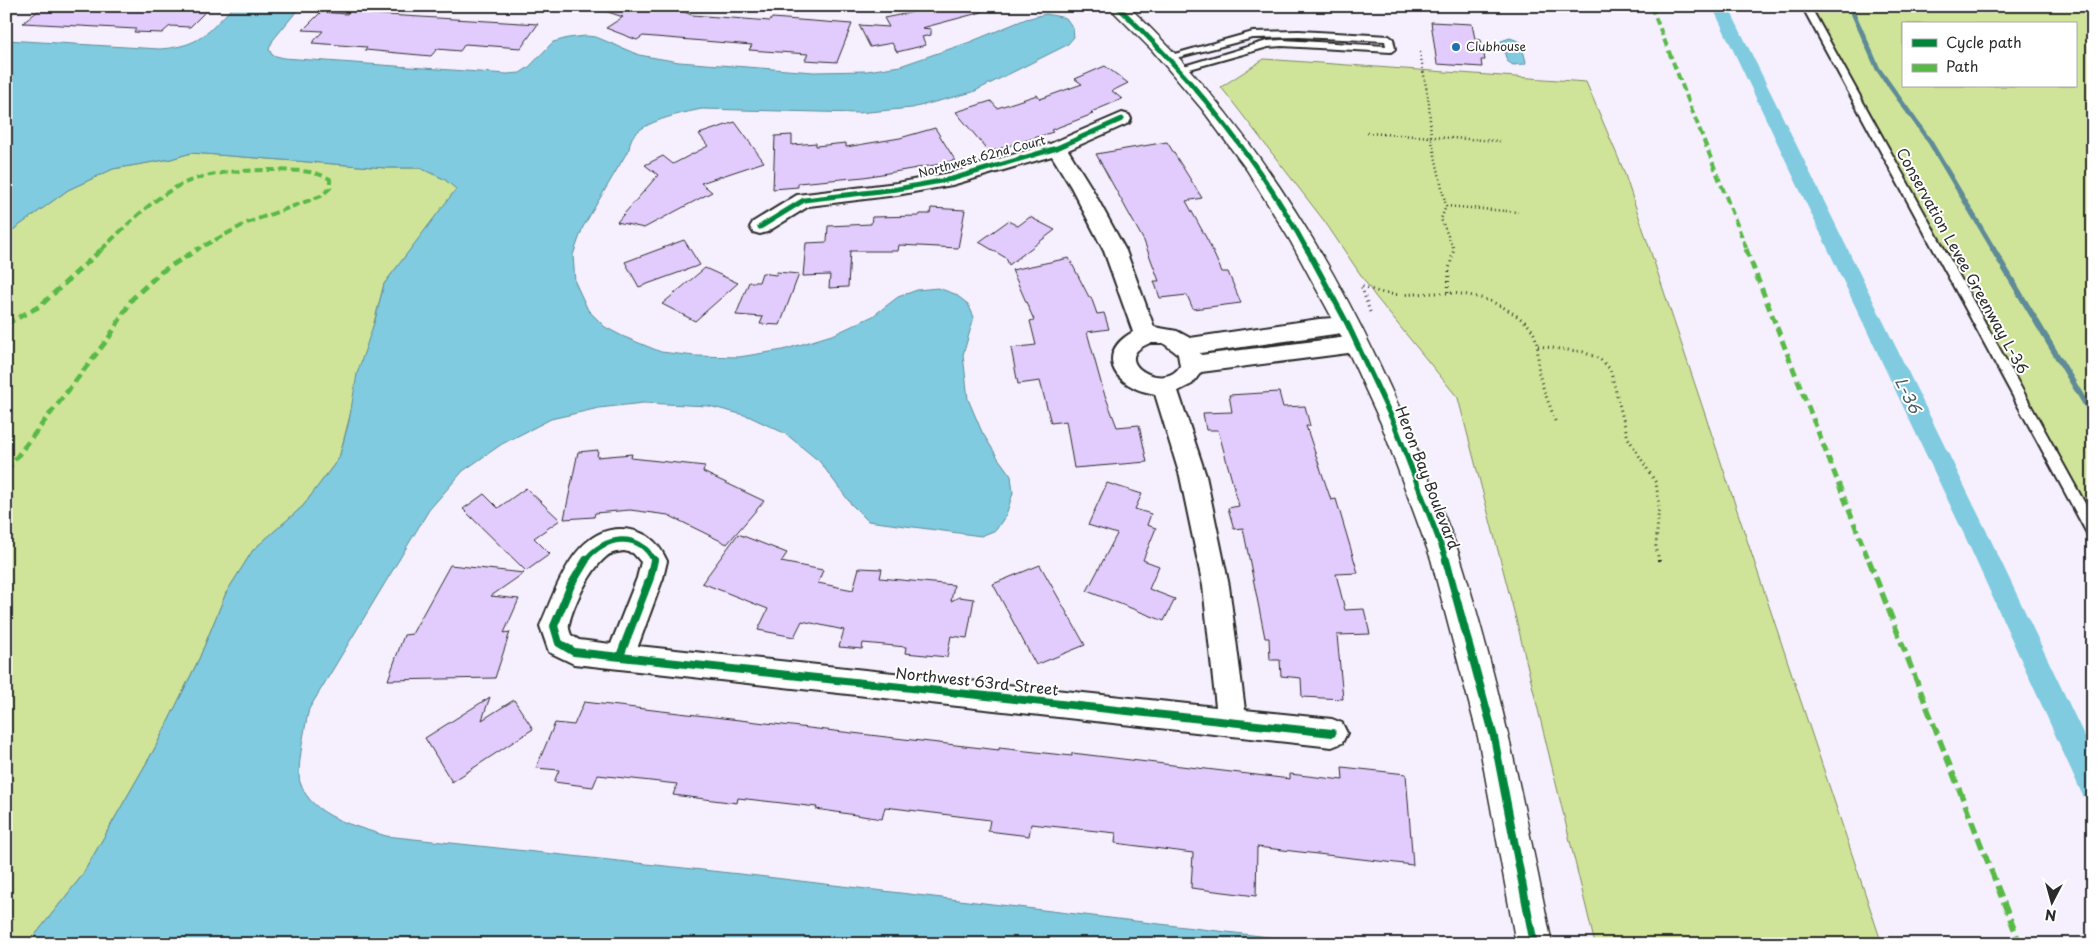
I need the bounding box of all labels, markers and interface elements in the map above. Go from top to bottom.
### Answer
legend [1902,22,2076,88]
text: Cycle path [1946,30,2022,53]
place label: Clubhouse [1466,37,1527,55]
marker: Clubhouse [1450,41,1462,53]
text: Path [1946,54,1978,77]
street label: Northwest 62nd Court [916,130,1047,182]
street label: Conservation Levee Greenway L-36 [1891,143,2035,378]
water label: L-36 [1890,372,1929,418]
street label: Heron Bay Boulevard [1390,402,1466,552]
street label: Northwest 63rd Street [895,661,1060,701]
north arrow [2026,878,2076,928]
text: N [2044,904,2057,926]

